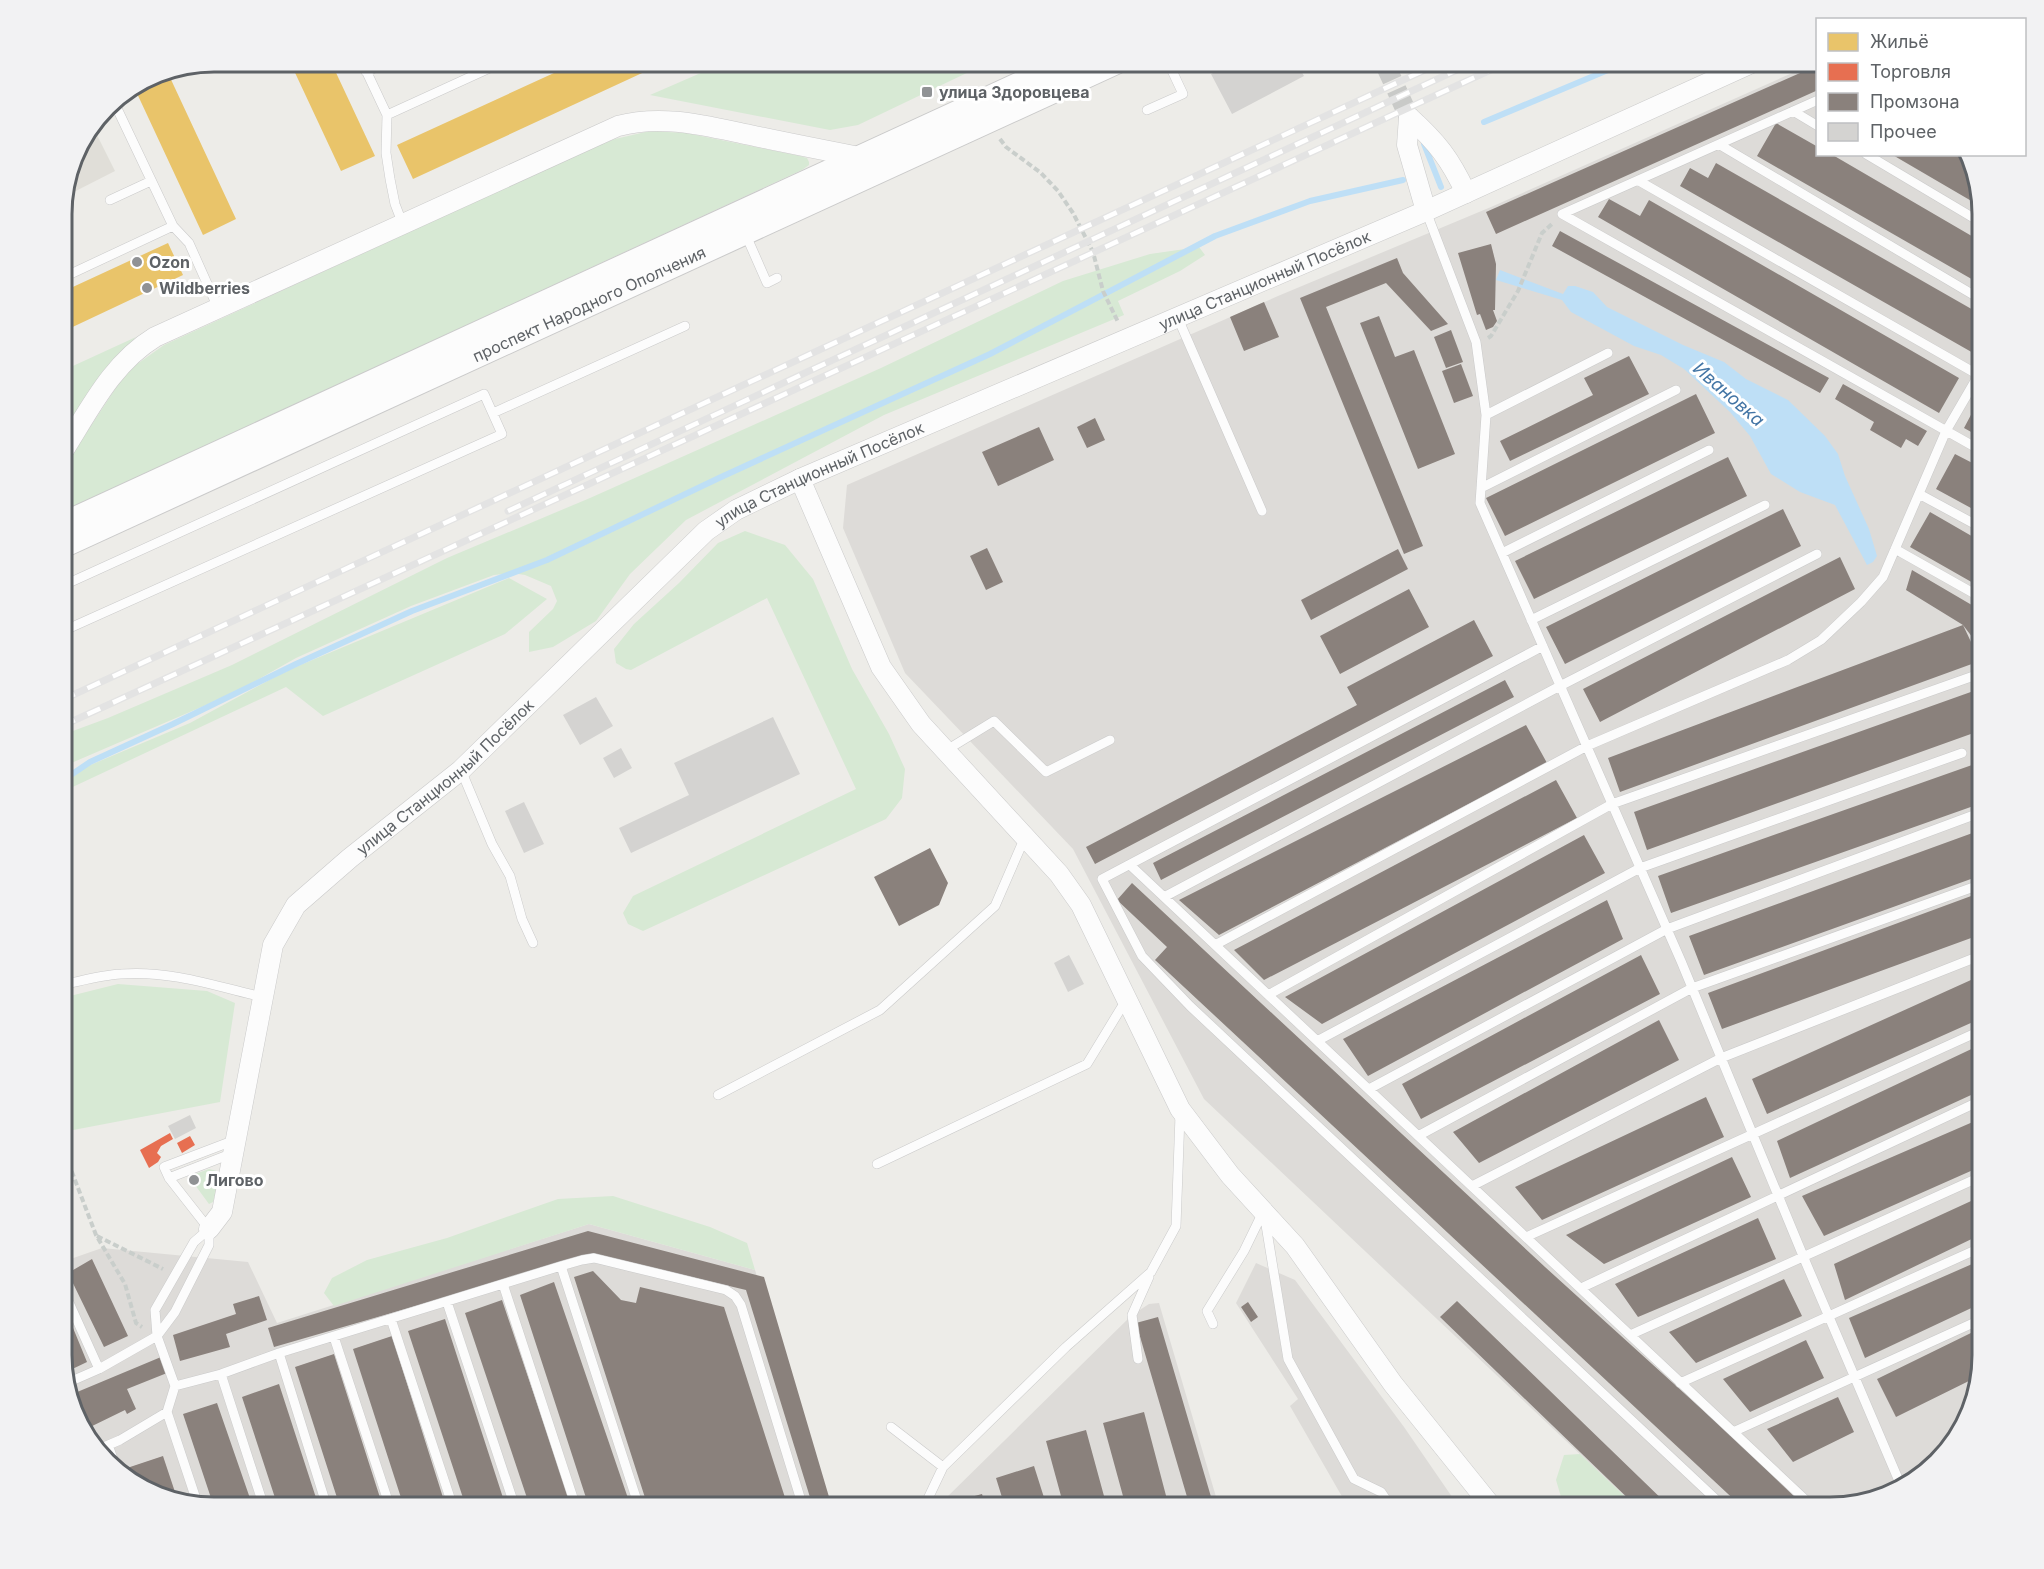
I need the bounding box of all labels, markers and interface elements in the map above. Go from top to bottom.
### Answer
legend [1816,18,2026,156]
text: Жильё [1870,31,1929,52]
text: Торговля [1870,61,1951,82]
place label: улица Здоровцева [939,82,1090,102]
marker: улица Здоровцева [920,85,934,99]
text: Промзона [1870,91,1960,112]
text: Прочее [1870,121,1937,142]
street label: улица Станционный Посёлок [1156,226,1374,334]
street label: проспект Народного Ополчения [469,242,709,366]
place label: Ozon [149,252,190,272]
marker: Ozon [130,255,144,269]
place label: Wildberries [159,278,250,298]
marker: Wildberries [140,281,154,295]
water label: Ивановка [1689,357,1769,431]
street label: улица Станционный Посёлок [711,417,927,532]
street label: улица Станционный Посёлок [352,694,538,859]
place label: Лигово [206,1170,264,1190]
marker: Лигово [187,1173,201,1187]

